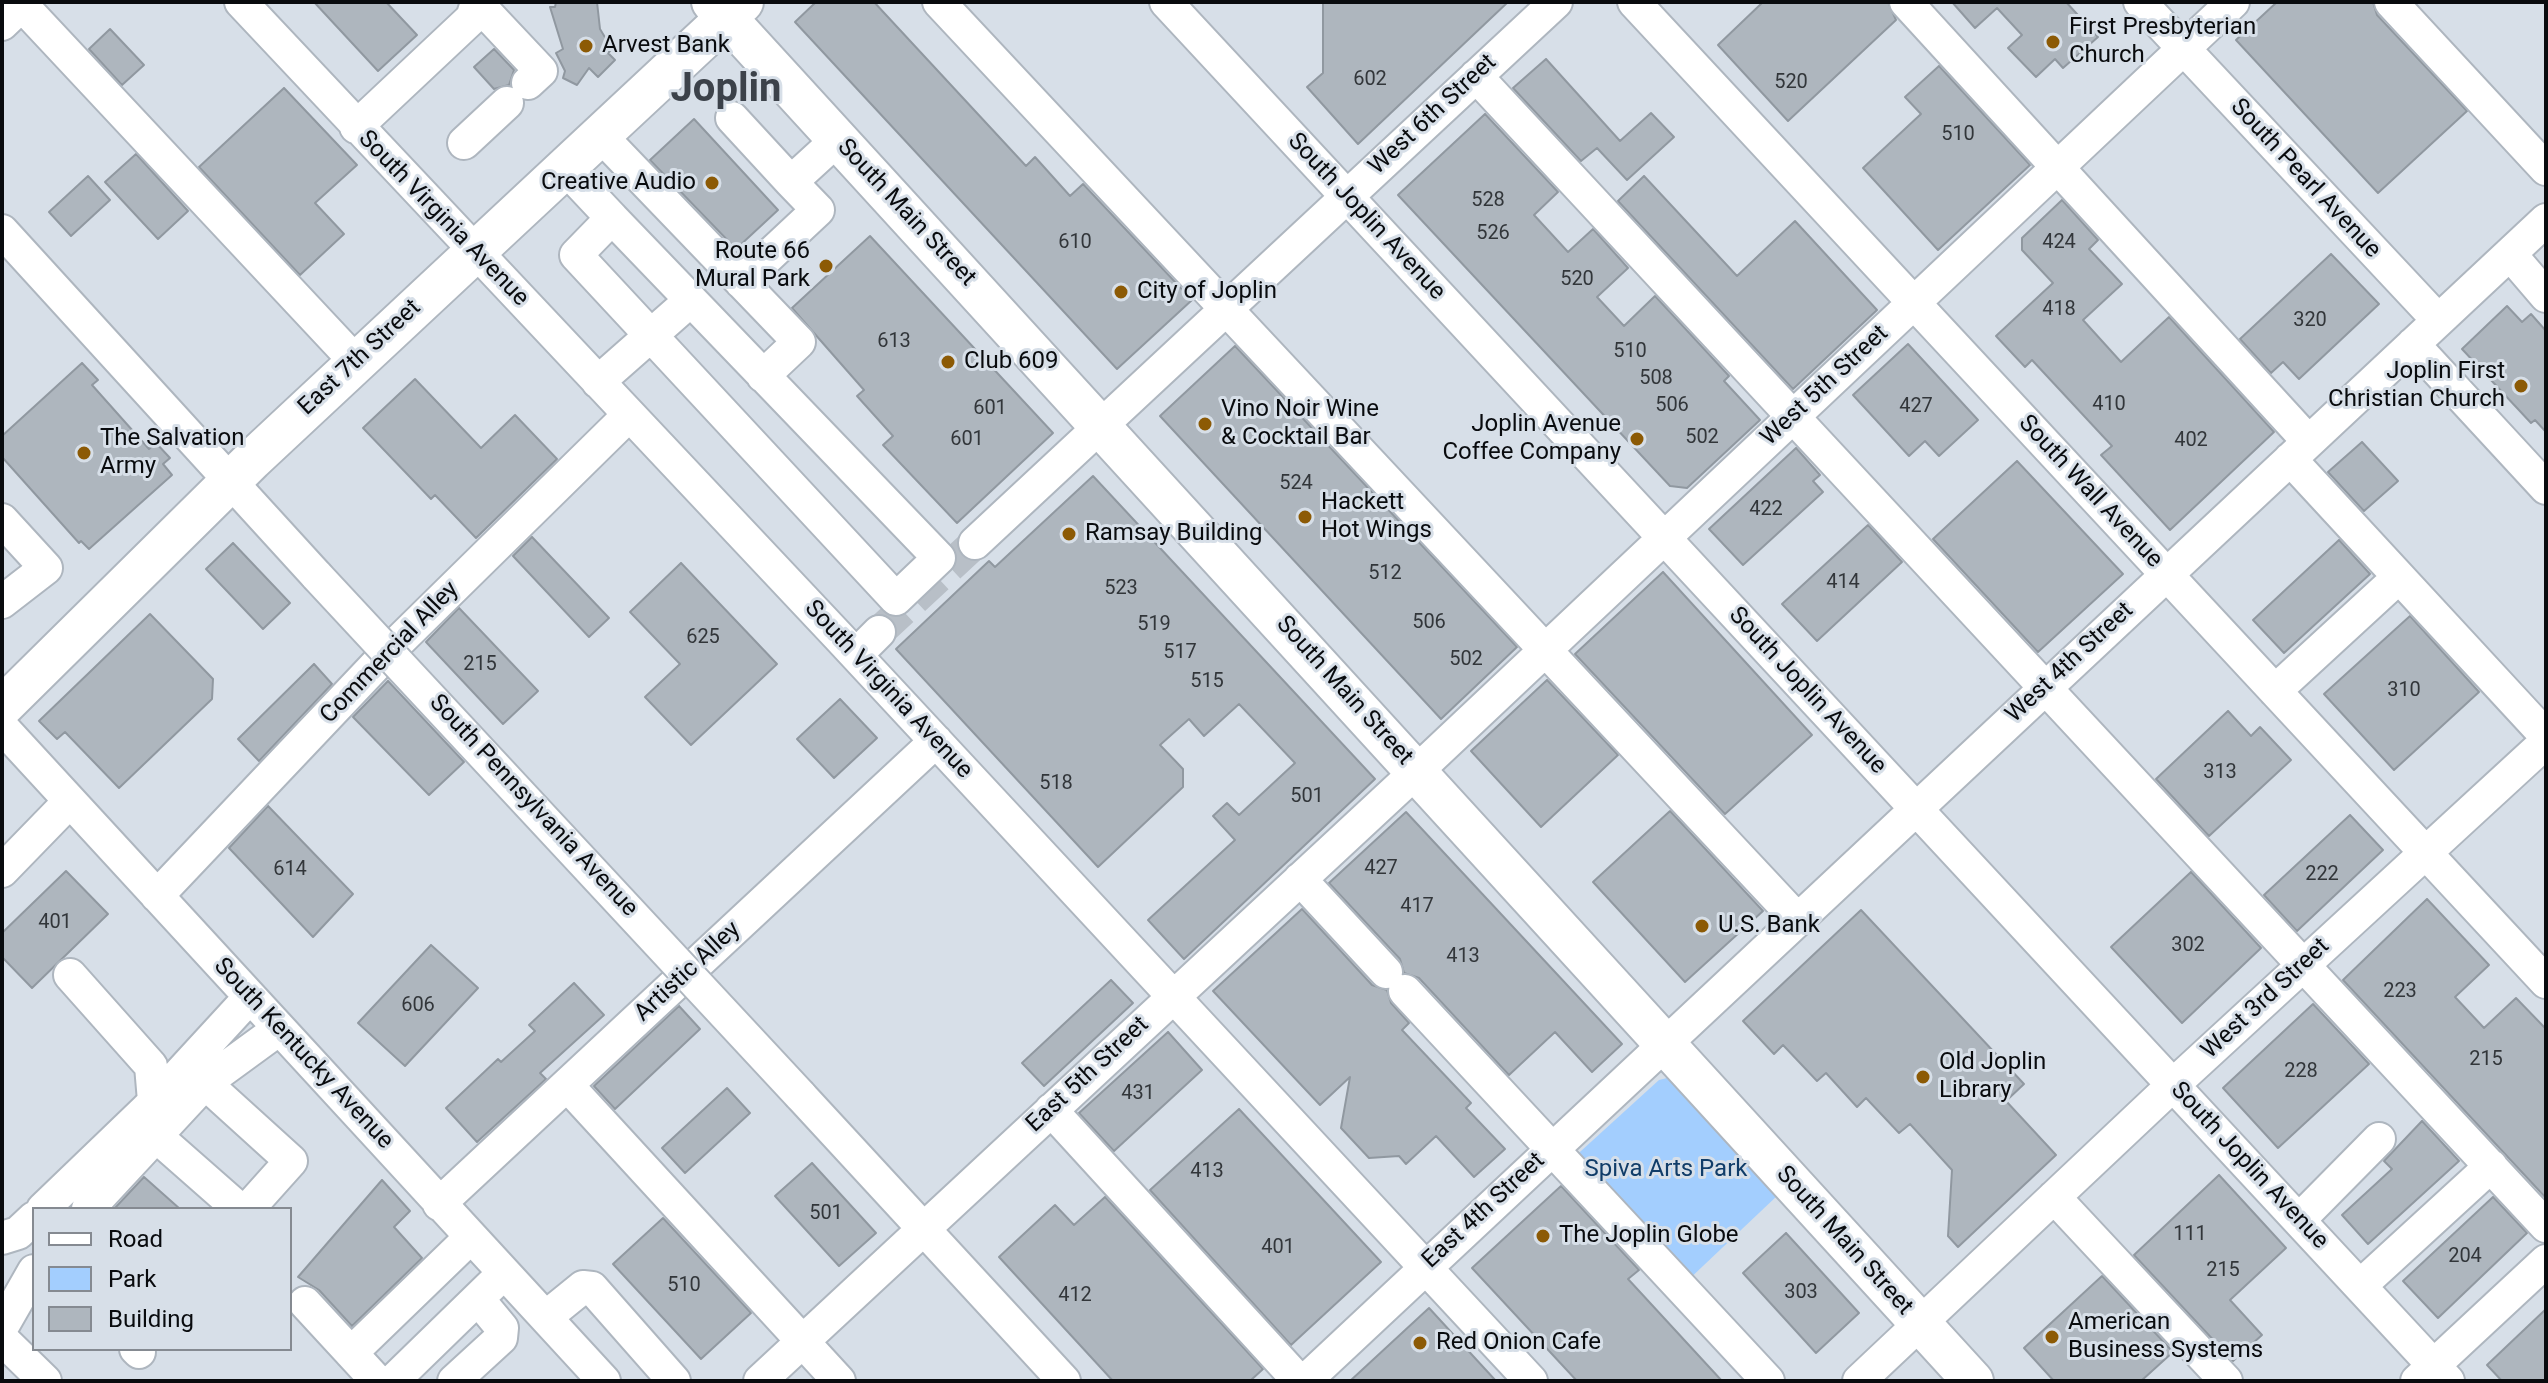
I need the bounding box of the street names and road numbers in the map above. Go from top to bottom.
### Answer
street label: West 6th Street [1363,49,1503,181]
street label: South Pearl Avenue [2224,93,2386,265]
street label: South Virginia Avenue [352,125,534,313]
street label: South Joplin Avenue [1281,127,1451,307]
street label: South Main Street [830,133,982,293]
street label: East 7th Street [293,294,427,422]
street label: West 5th Street [1755,320,1895,452]
street label: South Wall Avenue [2012,410,2168,574]
street label: Commercial Alley [315,576,465,730]
street label: South Virginia Avenue [798,595,978,785]
street label: West 4th Street [2000,597,2140,729]
street label: South Joplin Avenue [1722,601,1892,781]
street label: South Main Street [1270,611,1418,771]
street label: South Pennsylvania Avenue [423,689,643,923]
street label: Artistic Alley [629,916,747,1028]
street label: West 3rd Street [2196,933,2336,1065]
street label: South Kentucky Avenue [207,953,399,1155]
street label: East 5th Street [1021,1011,1155,1139]
street label: South Joplin Avenue [2164,1076,2334,1256]
street label: East 4th Street [1417,1147,1551,1275]
street label: South Main Street [1770,1161,1918,1321]

